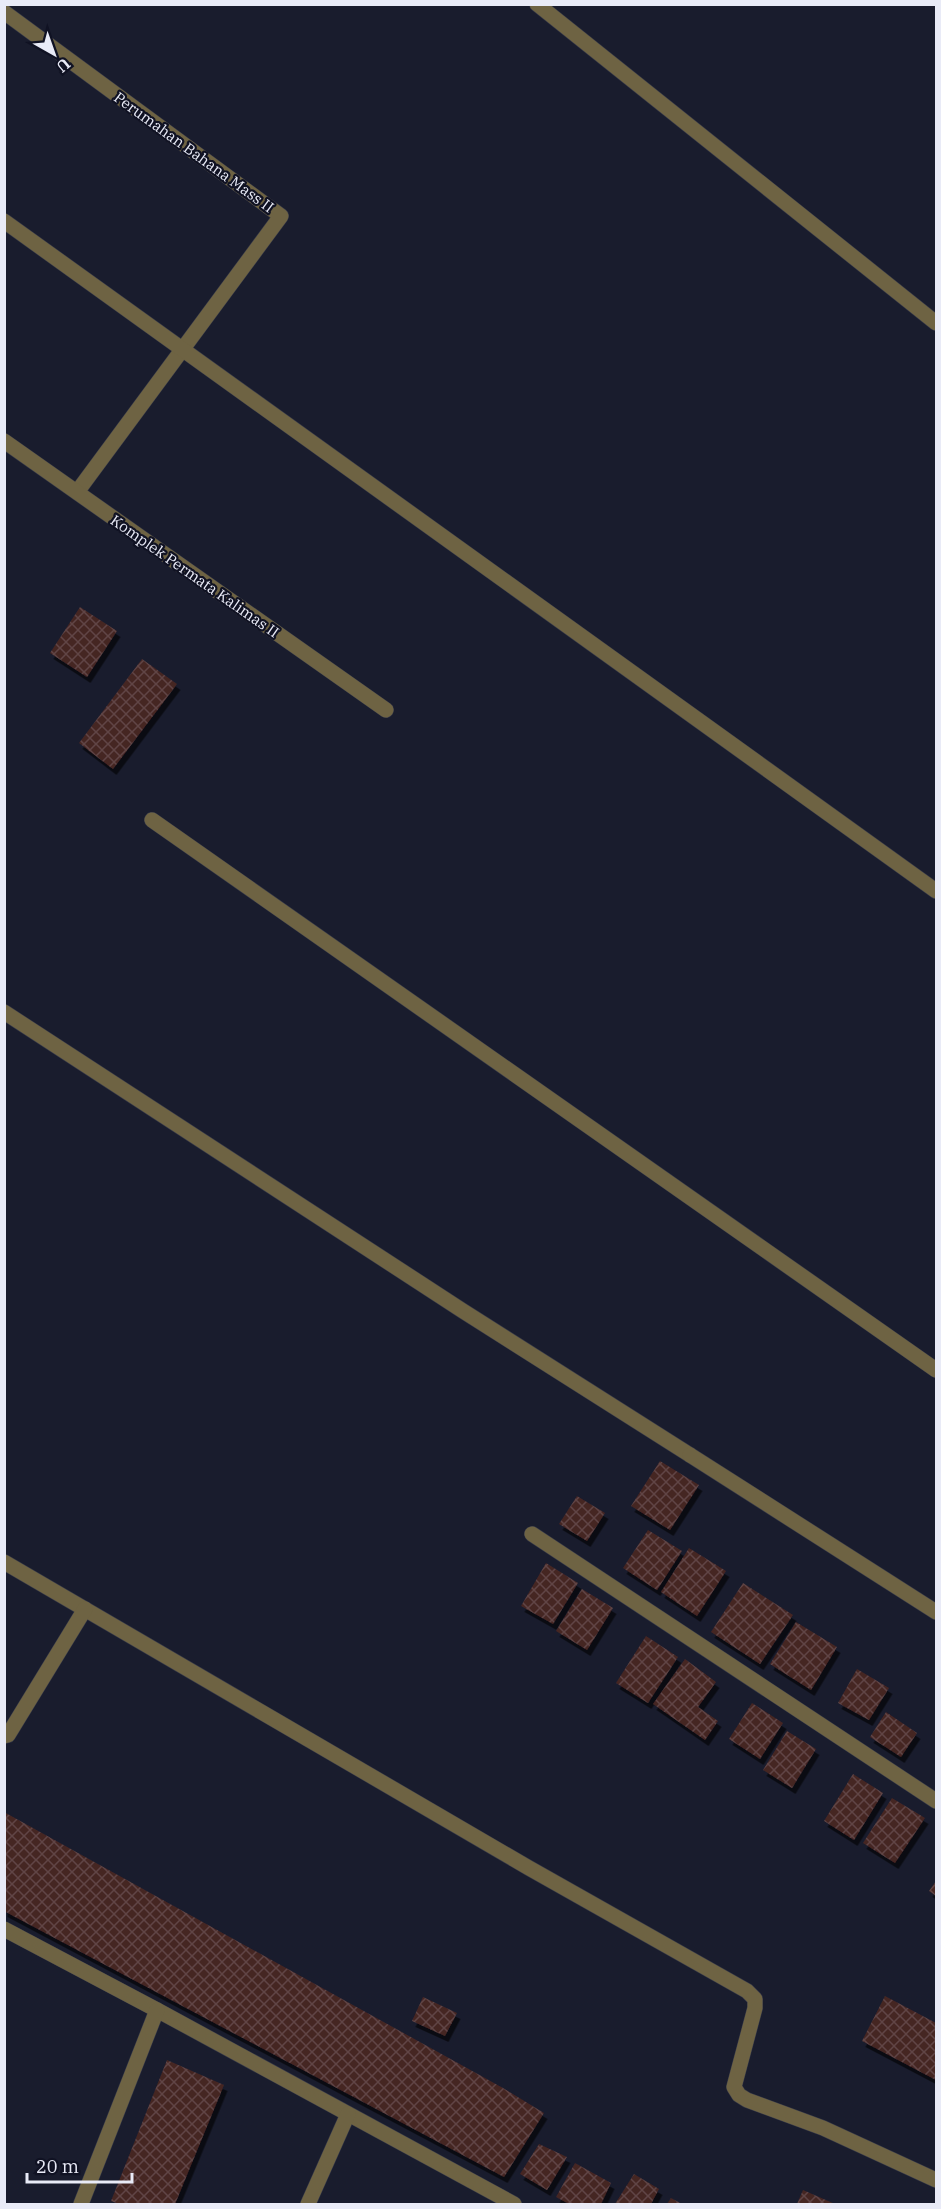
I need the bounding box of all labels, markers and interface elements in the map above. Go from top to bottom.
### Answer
north arrow [24,24,84,84]
text: U [52,54,75,77]
street label: Perumahan Bahana Mass II [110,88,278,216]
street label: Komplek Permata Kalimas II [107,510,283,642]
scale bar [27,2146,132,2184]
text: 20 m [36,2155,79,2178]

